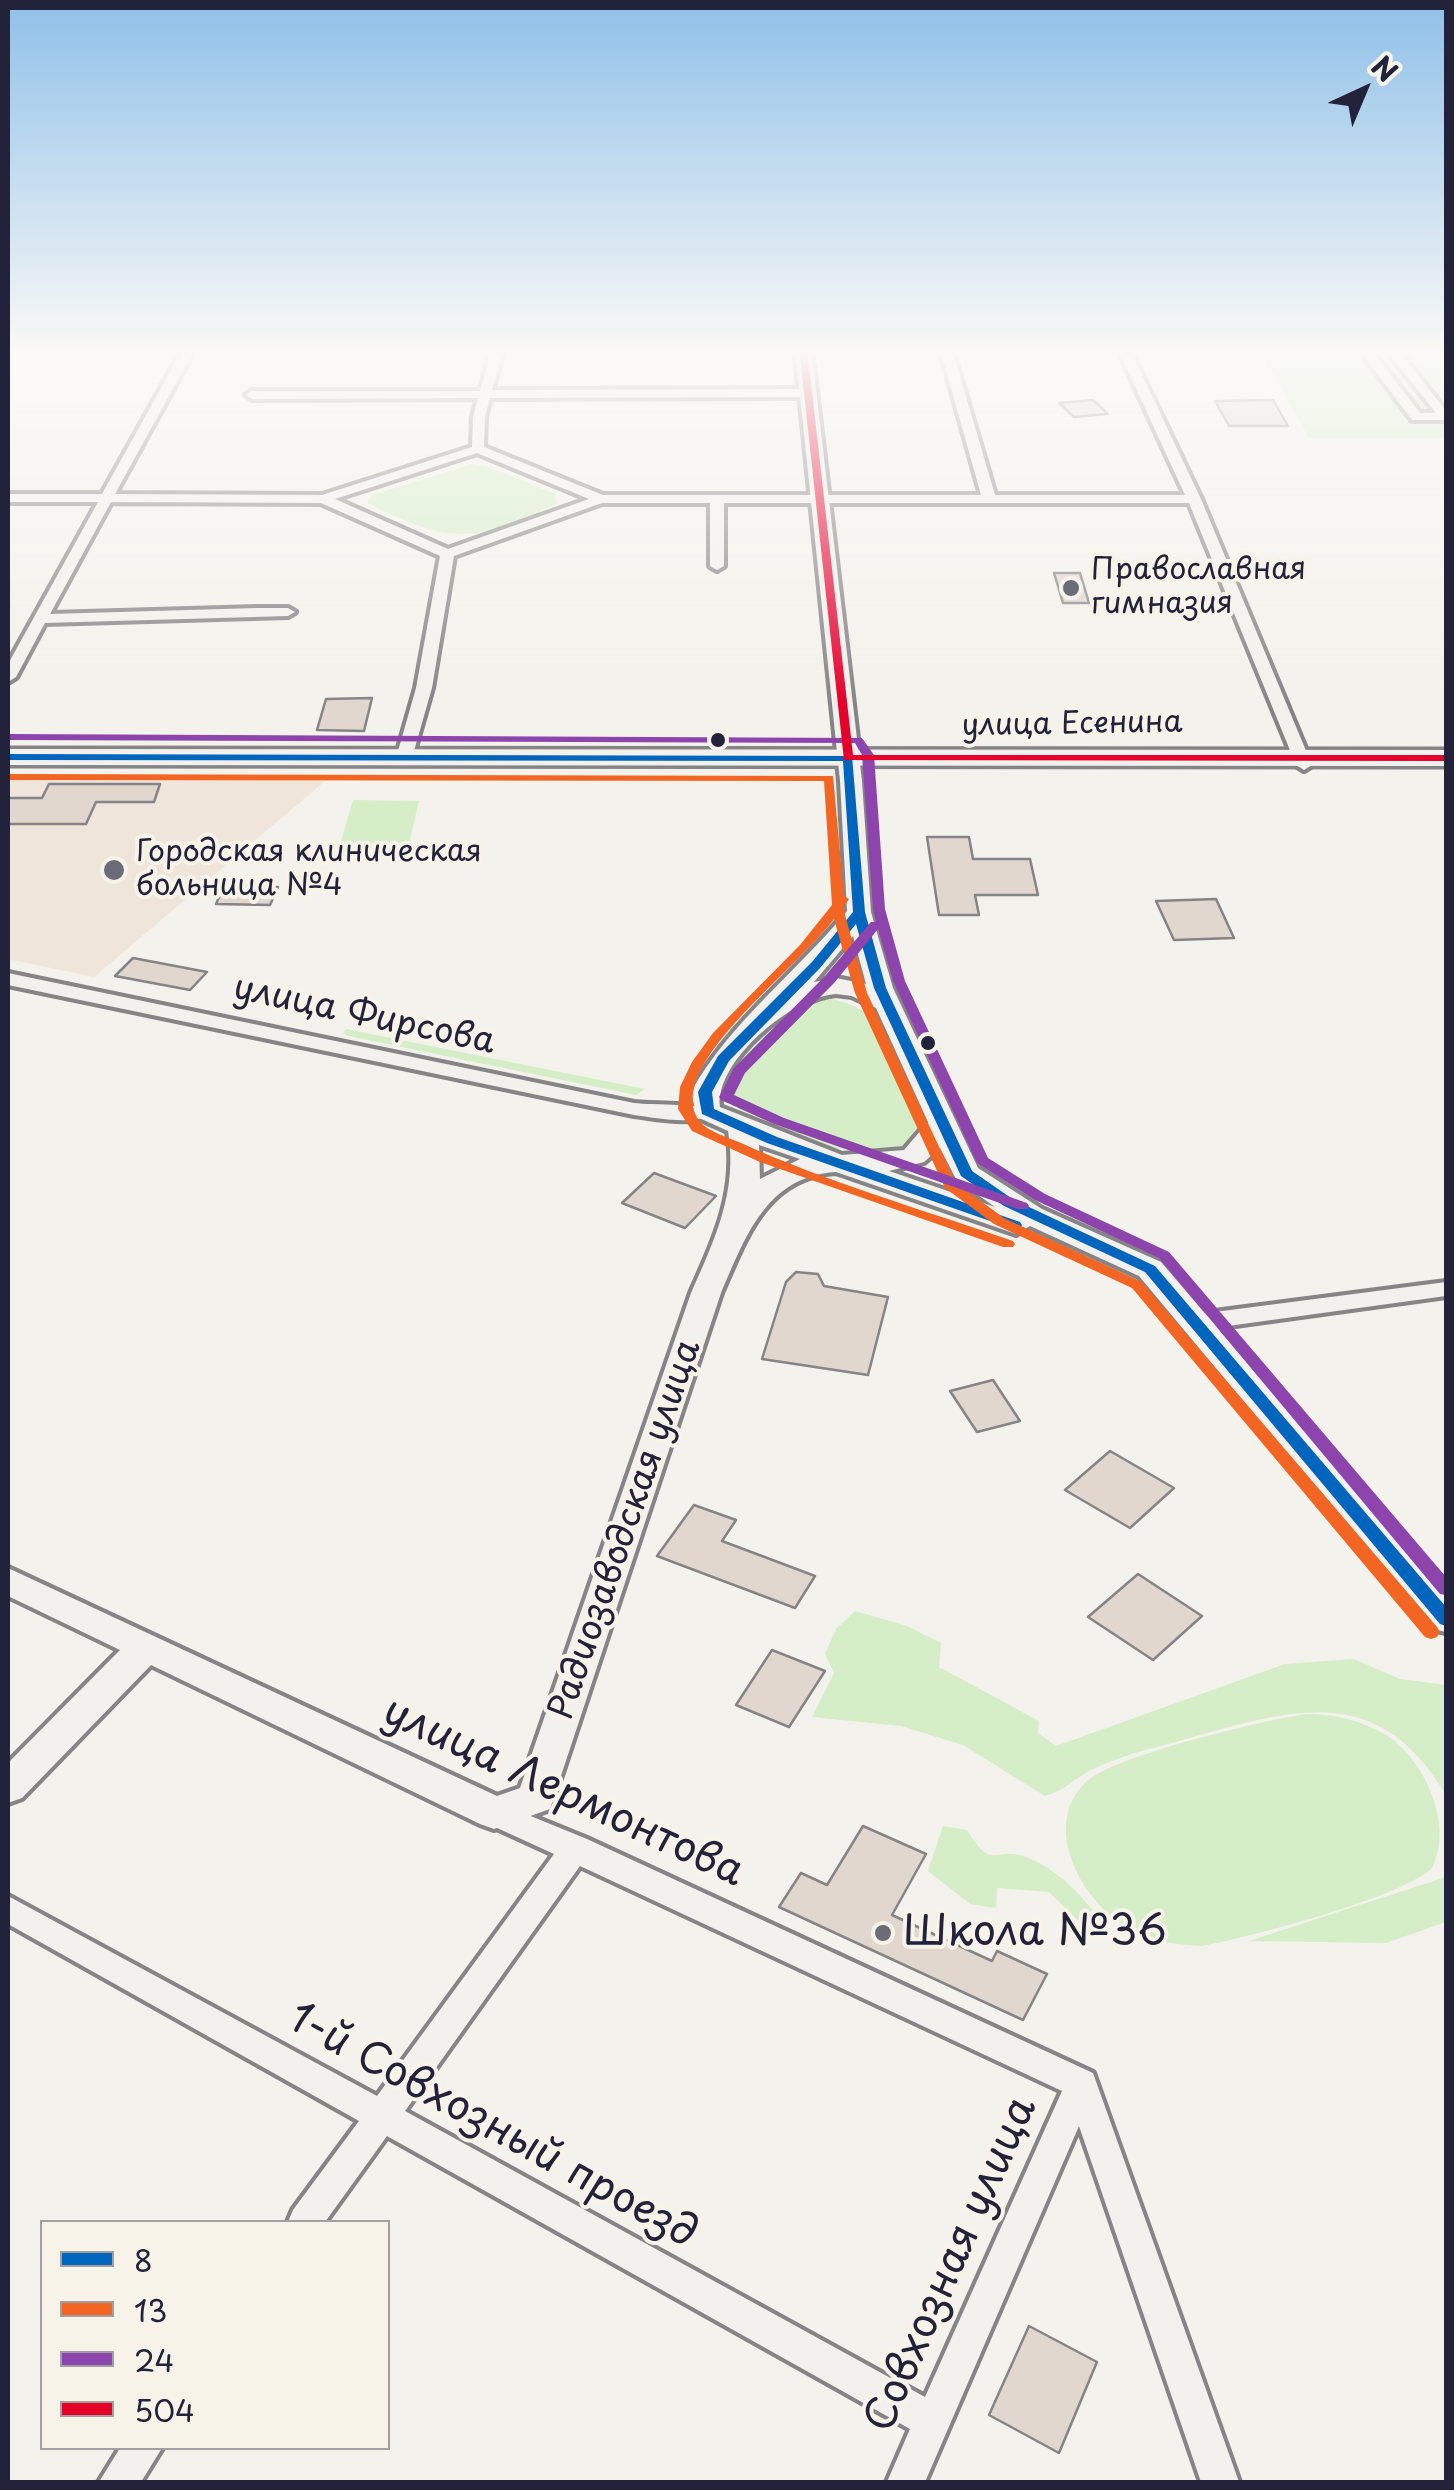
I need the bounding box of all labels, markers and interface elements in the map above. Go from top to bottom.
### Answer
north arrow [1314,40,1414,140]
text: N [1362,45,1408,91]
place label: Православная гимназия [1091,553,1306,624]
marker: Православная гимназия [1060,577,1082,599]
street label: улица Есенина [961,705,1183,745]
unlabelled marker [708,730,728,750]
place label: Городская клиническая больница №4 [136,835,482,906]
marker: Городская клиническая больница №4 [101,857,127,883]
street label: улица Фирсова [229,968,499,1064]
unlabelled marker [918,1033,938,1053]
street label: Радиозаводская улица [541,1335,711,1725]
street label: улица Лермонтова [375,1687,751,1899]
place label: Школа №36 [903,1908,1167,1958]
marker: Школа №36 [872,1922,894,1944]
street label: 1-й Совхозный проезд [279,1994,705,2260]
street label: Совхозная улица [856,2090,1048,2440]
legend [40,2220,390,2450]
text: 8 [134,2237,153,2282]
text: 13 [134,2287,167,2332]
text: 24 [134,2337,174,2382]
text: 504 [134,2387,195,2432]

